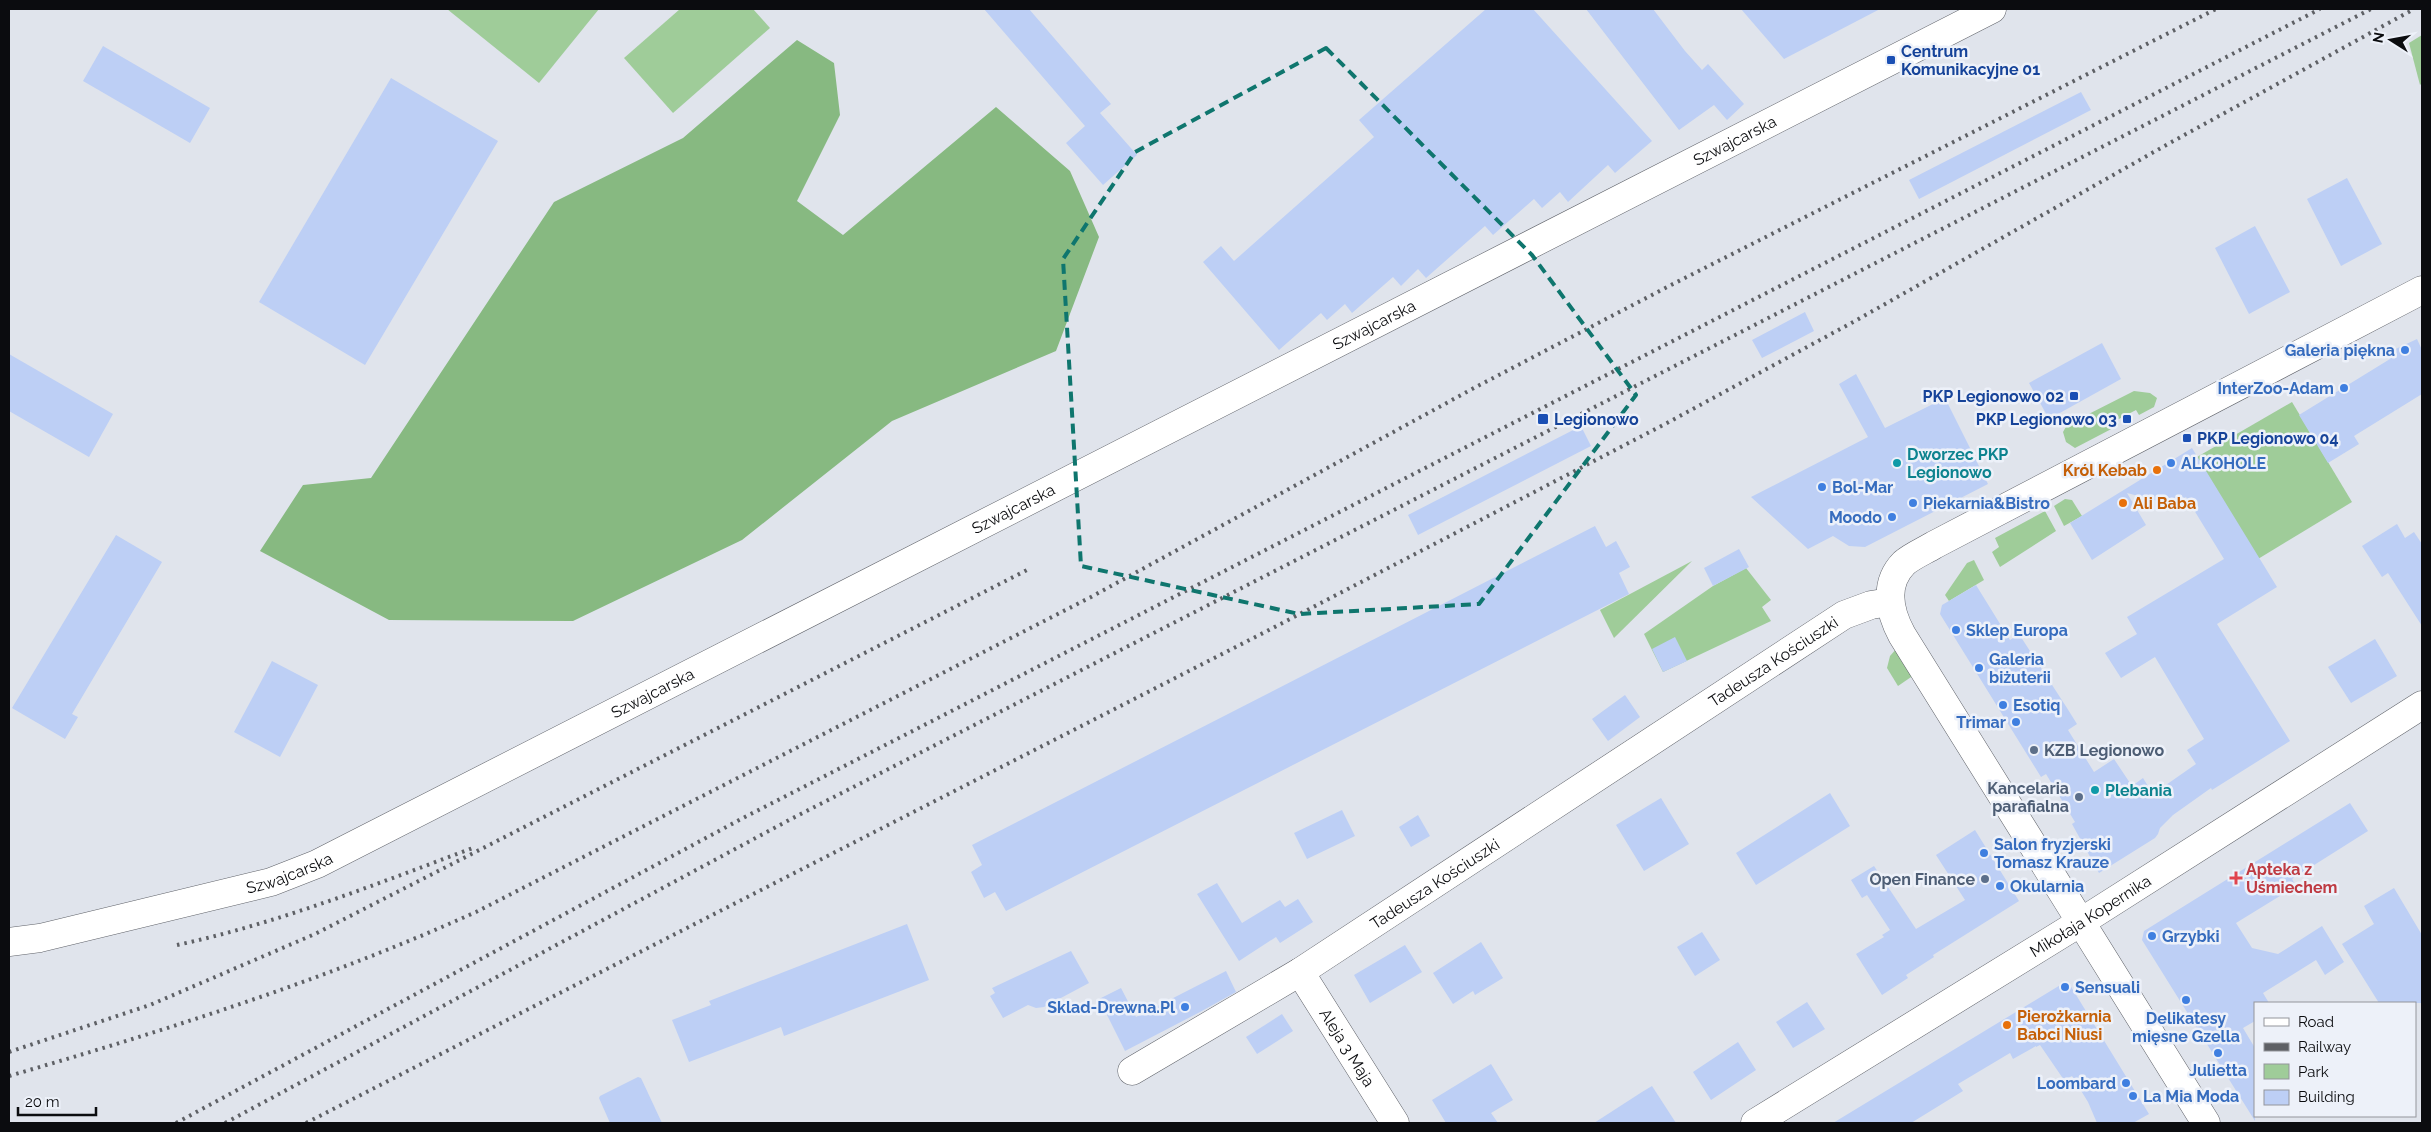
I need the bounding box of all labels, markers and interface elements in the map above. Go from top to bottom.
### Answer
north arrow [2366,15,2416,65]
text: N [2369,31,2387,44]
place label: Centrum Komunikacyjne 01 [1901,42,2040,79]
marker: Centrum Komunikacyjne 01 [1885,54,1897,66]
street label: Szwajcarska [1690,112,1780,170]
street label: Szwajcarska [1329,296,1419,354]
place label: Galeria piękna [2285,341,2395,360]
marker: Galeria piękna [2399,344,2411,356]
place label: InterZoo-Adam [2217,379,2334,398]
marker: InterZoo-Adam [2338,382,2350,394]
place label: PKP Legionowo 02 [1923,387,2064,406]
marker: PKP Legionowo 02 [2068,390,2080,402]
place label: Legionowo [1554,410,1639,429]
place label: PKP Legionowo 03 [1976,410,2117,429]
marker: Legionowo [1536,412,1550,426]
marker: PKP Legionowo 03 [2121,413,2133,425]
place label: PKP Legionowo 04 [2197,429,2339,448]
marker: PKP Legionowo 04 [2181,432,2193,444]
place label: Dworzec PKP Legionowo [1907,445,2008,482]
place label: ALKOHOLE [2181,454,2267,473]
marker: Dworzec PKP Legionowo [1891,457,1903,469]
marker: ALKOHOLE [2165,457,2177,469]
place label: Król Kebab [2063,461,2147,480]
marker: Król Kebab [2151,464,2163,476]
place label: Bol-Mar [1832,478,1893,497]
street label: Szwajcarska [969,480,1058,538]
marker: Bol-Mar [1816,481,1828,493]
place label: Piekarnia&Bistro [1923,494,2050,513]
place label: Ali Baba [2133,494,2196,513]
marker: Piekarnia&Bistro [1907,497,1919,509]
marker: Ali Baba [2117,497,2129,509]
place label: Moodo [1829,508,1882,527]
marker: Moodo [1886,511,1898,523]
street label: Tadeusza Kościuszki [1705,613,1842,711]
place label: Sklep Europa [1966,621,2068,640]
marker: Sklep Europa [1950,624,1962,636]
place label: Galeria biżuterii [1989,650,2051,687]
marker: Galeria biżuterii [1973,662,1985,674]
street label: Szwajcarska [608,664,697,722]
place label: Esotiq [2013,696,2060,715]
marker: Esotiq [1997,699,2009,711]
place label: Trimar [1956,713,2006,732]
marker: Trimar [2010,716,2022,728]
place label: KZB Legionowo [2044,741,2164,760]
marker: KZB Legionowo [2028,744,2040,756]
place label: Kancelaria parafialna [1987,779,2069,816]
place label: Plebania [2105,781,2172,800]
marker: Plebania [2089,784,2101,796]
marker: Kancelaria parafialna [2073,791,2085,803]
street label: Tadeusza Kościuszki [1367,835,1503,933]
place label: Salon fryzjerski Tomasz Krauze [1994,835,2111,872]
marker: Salon fryzjerski Tomasz Krauze [1978,847,1990,859]
street label: Szwajcarska [244,849,336,898]
place label: Apteka z Uśmiechem [2246,860,2337,897]
place label: Open Finance [1869,870,1975,889]
street label: Mikołaja Kopernika [2026,871,2154,961]
marker: Apteka z Uśmiechem [2230,872,2242,884]
marker: Open Finance [1979,873,1991,885]
place label: Okularnia [2010,877,2084,896]
marker: Okularnia [1994,880,2006,892]
place label: Grzybki [2162,927,2220,946]
marker: Grzybki [2146,930,2158,942]
place label: Sensuali [2075,978,2140,997]
marker: Sensuali [2059,981,2071,993]
marker: Delikatesy mięsne Gzella [2180,994,2192,1006]
place label: Sklad-Drewna.Pl [1047,998,1176,1017]
marker: Sklad-Drewna.Pl [1179,1001,1191,1013]
legend [2254,1002,2416,1117]
street label: Aleja 3 Maja [1315,1005,1379,1090]
place label: Pierożkarnia Babci Niusi [2017,1007,2111,1044]
place label: Delikatesy mięsne Gzella [2132,1009,2240,1046]
text: Road [2298,1013,2334,1031]
marker: Pierożkarnia Babci Niusi [2001,1019,2013,1031]
text: Railway [2298,1038,2351,1056]
marker: Julietta [2212,1047,2224,1059]
place label: Julietta [2189,1061,2247,1080]
text: Park [2298,1063,2329,1081]
place label: Loombard [2037,1074,2116,1093]
marker: Loombard [2120,1077,2132,1089]
scale bar [18,1084,95,1116]
place label: La Mia Moda [2143,1087,2239,1106]
text: Building [2298,1088,2355,1106]
marker: La Mia Moda [2127,1090,2139,1102]
text: 20 m [25,1093,60,1111]

